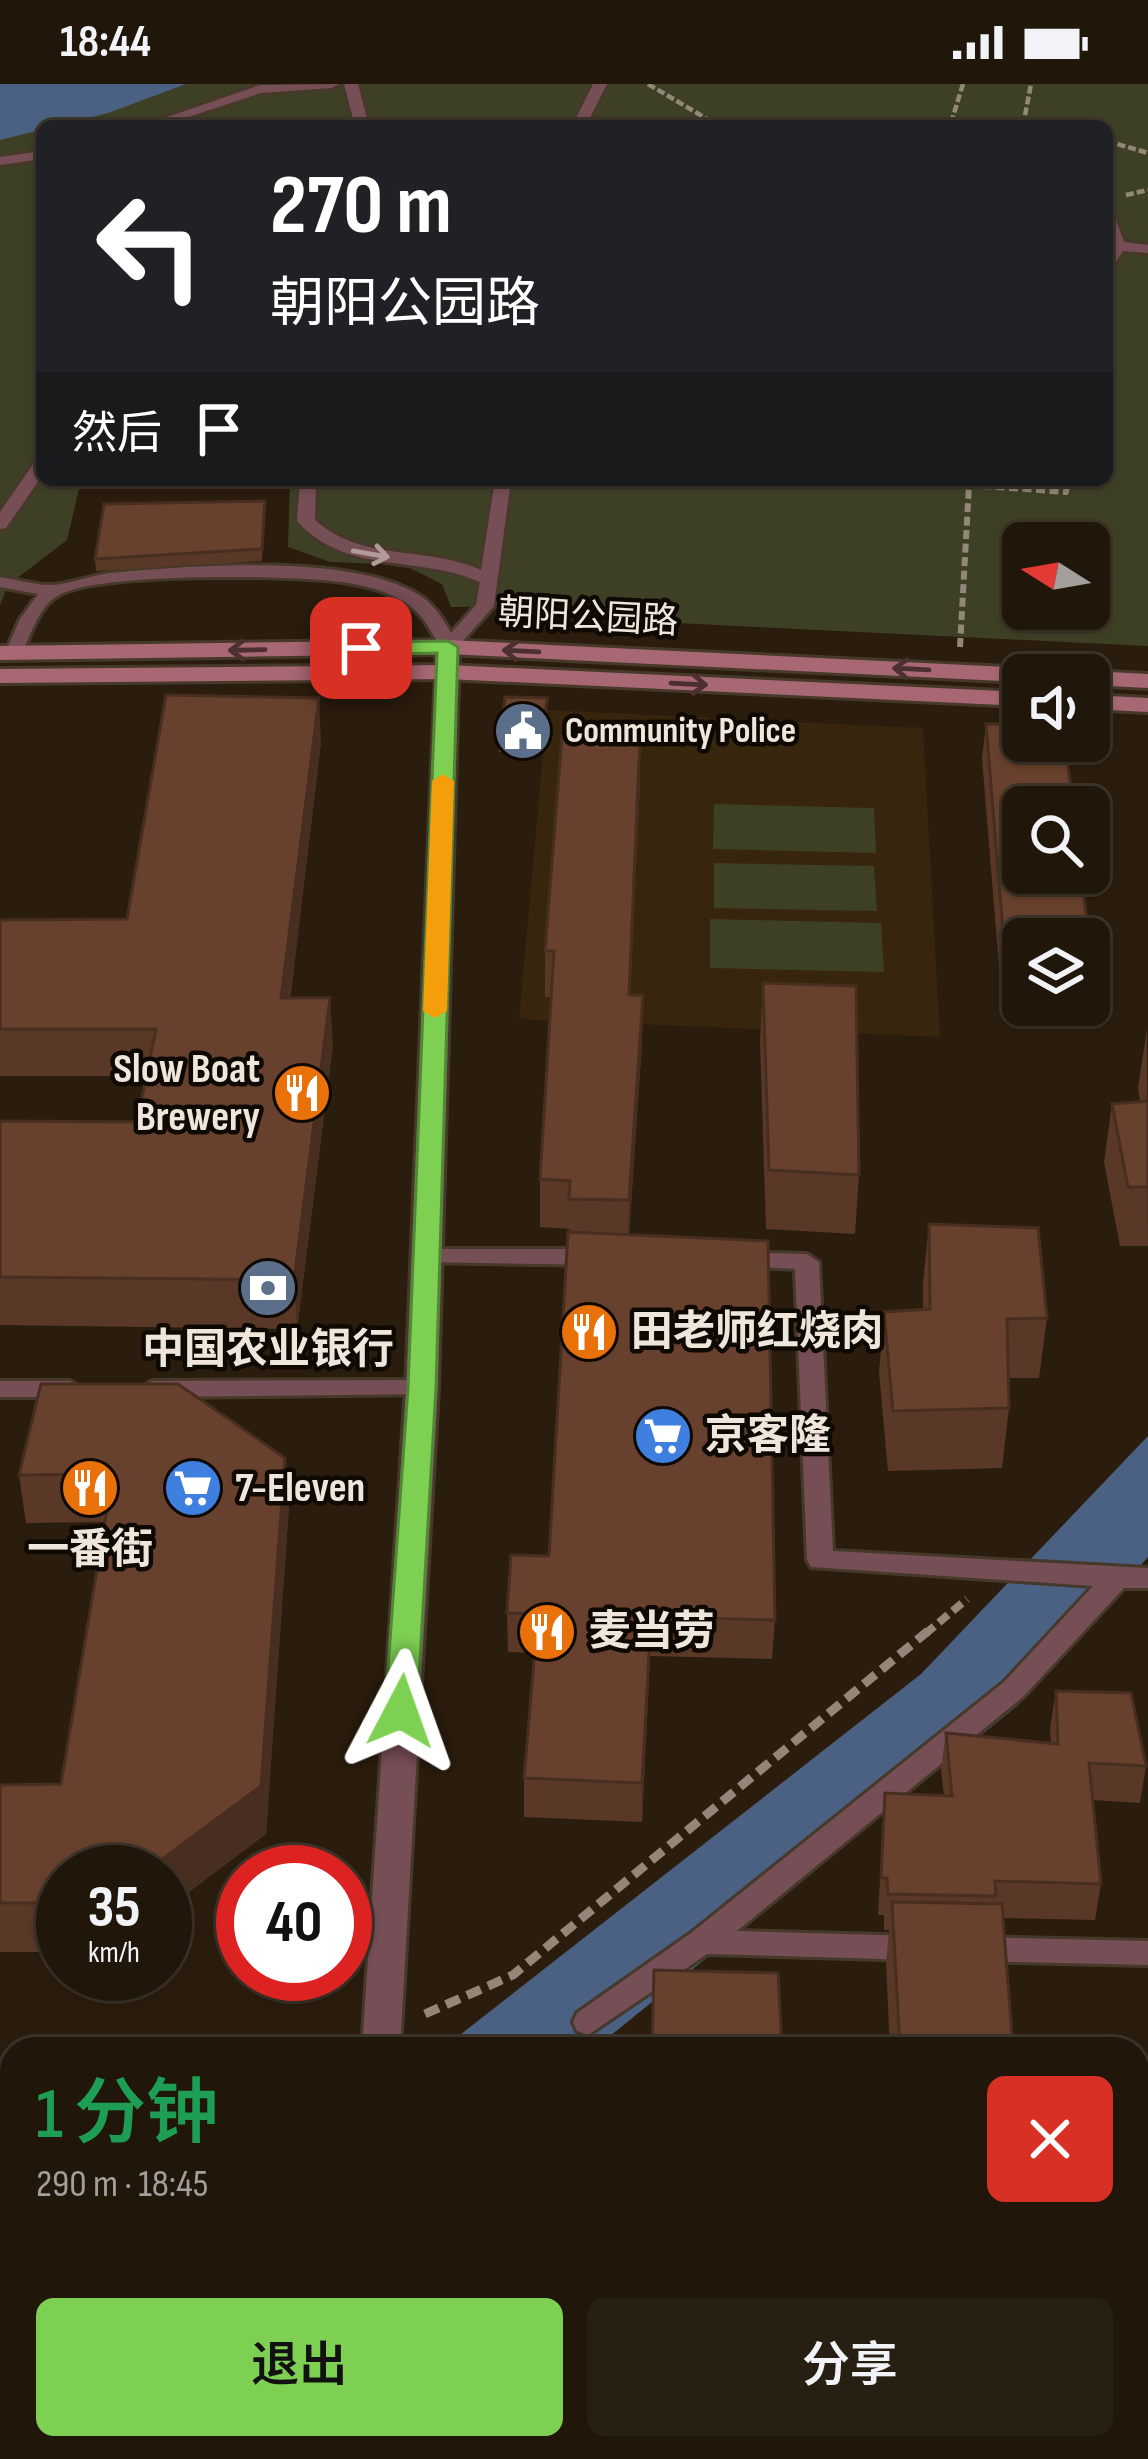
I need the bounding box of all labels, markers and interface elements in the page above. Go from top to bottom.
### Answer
text: 18:44 [60,15,151,70]
text: 270 m [270,156,452,257]
icon: left [72,168,228,324]
text: 朝阳公园路 [270,272,540,337]
icon: arrive [186,396,252,462]
text: 然后 [72,407,162,462]
north arrow [1002,522,1110,630]
map controls [1002,522,1110,1026]
one-way arrow [350,543,389,566]
street label: 朝阳公园路 [497,592,679,644]
pin [310,597,412,699]
icon: arrive [328,615,394,681]
one-way arrow [228,639,267,661]
one-way arrow [502,639,541,662]
button: sound [1002,654,1110,762]
one-way arrow [892,657,931,680]
one-way arrow [669,673,708,696]
public building icon: Community Police [492,700,554,762]
place label: Community Police [565,710,796,753]
button: search [1002,786,1110,894]
button: layers [1002,918,1110,1026]
place label: Slow Boat Brewery [113,1044,260,1143]
restaurant icon: Slow Boat Brewery [271,1062,333,1124]
bank icon: 中国农业银行 [237,1257,299,1319]
restaurant icon: 田老师红烧肉 [558,1301,620,1363]
place label: 田老师红烧肉 [631,1307,883,1358]
place label: 中国农业银行 [142,1325,394,1376]
supermarket icon: 京客隆 [632,1405,694,1467]
place label: 京客隆 [705,1411,831,1462]
restaurant icon: 一番街 [59,1457,121,1519]
supermarket icon: 7-Eleven [162,1457,224,1519]
place label: 7-Eleven [235,1463,365,1514]
place label: 一番街 [27,1525,153,1576]
restaurant icon: 麦当劳 [516,1601,578,1663]
place label: 麦当劳 [589,1607,715,1658]
position arrow [338,1648,464,1774]
speed limit sign: 40 [216,1845,372,2001]
text: 35 [87,1872,141,1944]
text: km/h [88,1935,140,1971]
text: 1 分钟 [36,2072,218,2159]
button: close [987,2076,1113,2202]
text: 290 m · 18:45 [36,2161,208,2208]
button: 退出 [36,2298,563,2436]
button: 分享 [587,2298,1113,2436]

